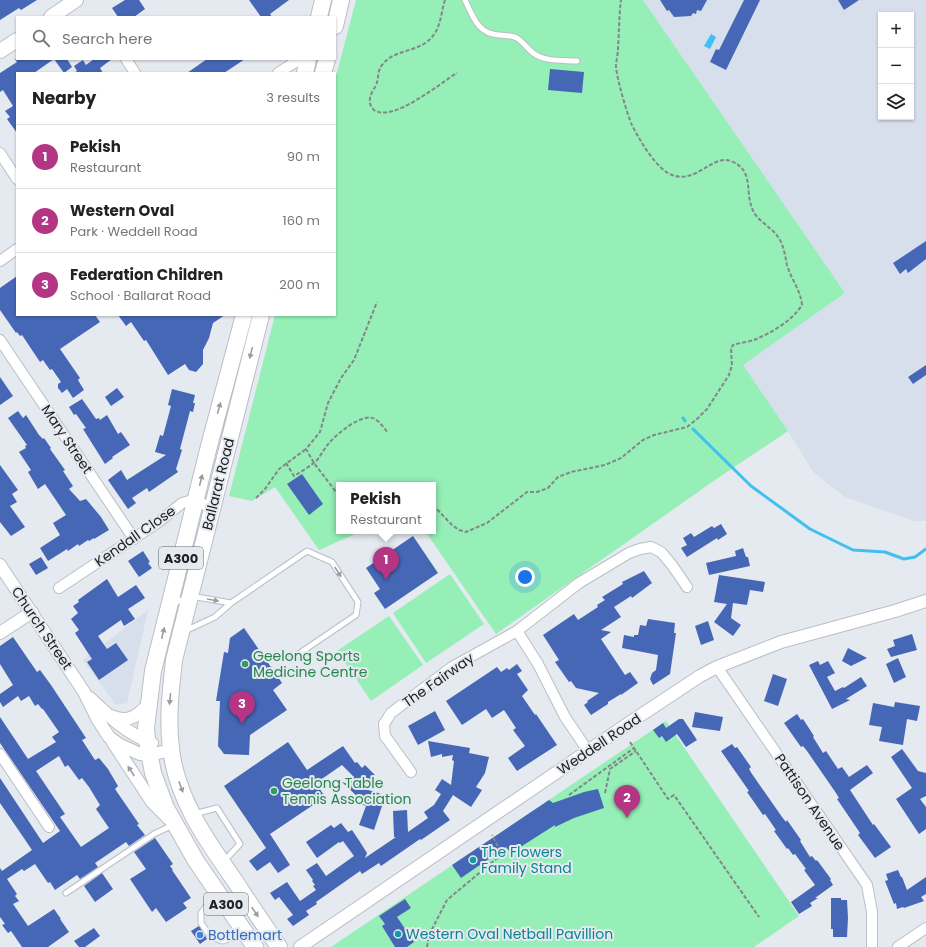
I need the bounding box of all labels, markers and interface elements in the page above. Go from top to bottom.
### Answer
map controls [878,12,914,120]
button: + [878,12,914,48]
search box [16,16,336,60]
icon: search [30,27,52,49]
text: Search here [62,28,152,49]
button: − [878,48,914,84]
button: layers [878,84,914,120]
text: Nearby [32,86,96,110]
text: 3 results [266,88,320,107]
text: Pekish [70,136,121,157]
text: 1 [43,147,47,166]
text: 90 m [287,147,320,166]
text: Restaurant [70,158,141,177]
text: Western Oval [70,200,174,221]
text: 2 [41,211,49,230]
text: 160 m [283,211,320,230]
text: Park · Weddell Road [70,222,198,241]
text: Federation Children [70,264,223,285]
text: 3 [41,275,49,294]
text: 200 m [279,275,320,294]
text: School · Ballarat Road [70,286,211,305]
one-way arrow [248,347,254,359]
street label: Mary Street [37,401,97,477]
one-way arrow [216,402,222,414]
street label: Ballarat Road [197,436,239,532]
one-way arrow [198,474,204,486]
popup [336,482,436,534]
text: Pekish [350,488,401,509]
street label: Kendall Close [90,500,180,571]
text: Restaurant [350,510,422,529]
road number: A300 [159,547,203,569]
pin: 1 [373,547,399,580]
one-way arrow [334,567,342,577]
your location [515,567,535,587]
street label: Church Street [7,583,77,673]
one-way arrow [207,597,219,603]
one-way arrow [160,627,166,640]
place label: Geelong Sports Medicine Centre [253,646,368,682]
street label: The Fairway [398,648,478,712]
marker: Geelong Sports Medicine Centre [240,659,250,669]
pin: 3 [229,691,255,724]
one-way arrow [167,693,173,705]
street label: Weddell Road [553,709,645,779]
street label: Pattison Avenue [770,750,850,855]
one-way arrow [127,766,135,776]
place label: Geelong Table Tennis Association [282,773,412,809]
one-way arrow [178,782,184,794]
pin: 2 [614,785,640,818]
marker: Geelong Table Tennis Association [269,786,279,796]
place label: The Flowers Family Stand [481,842,572,878]
marker: The Flowers Family Stand [468,855,478,865]
road number: A300 [204,893,248,915]
one-way arrow [251,907,259,917]
place label: Western Oval Netball Pavillion [406,924,613,944]
place label: Bottlemart [208,925,282,945]
marker: Western Oval Netball Pavillion [393,929,403,939]
marker: Bottlemart [195,930,205,940]

